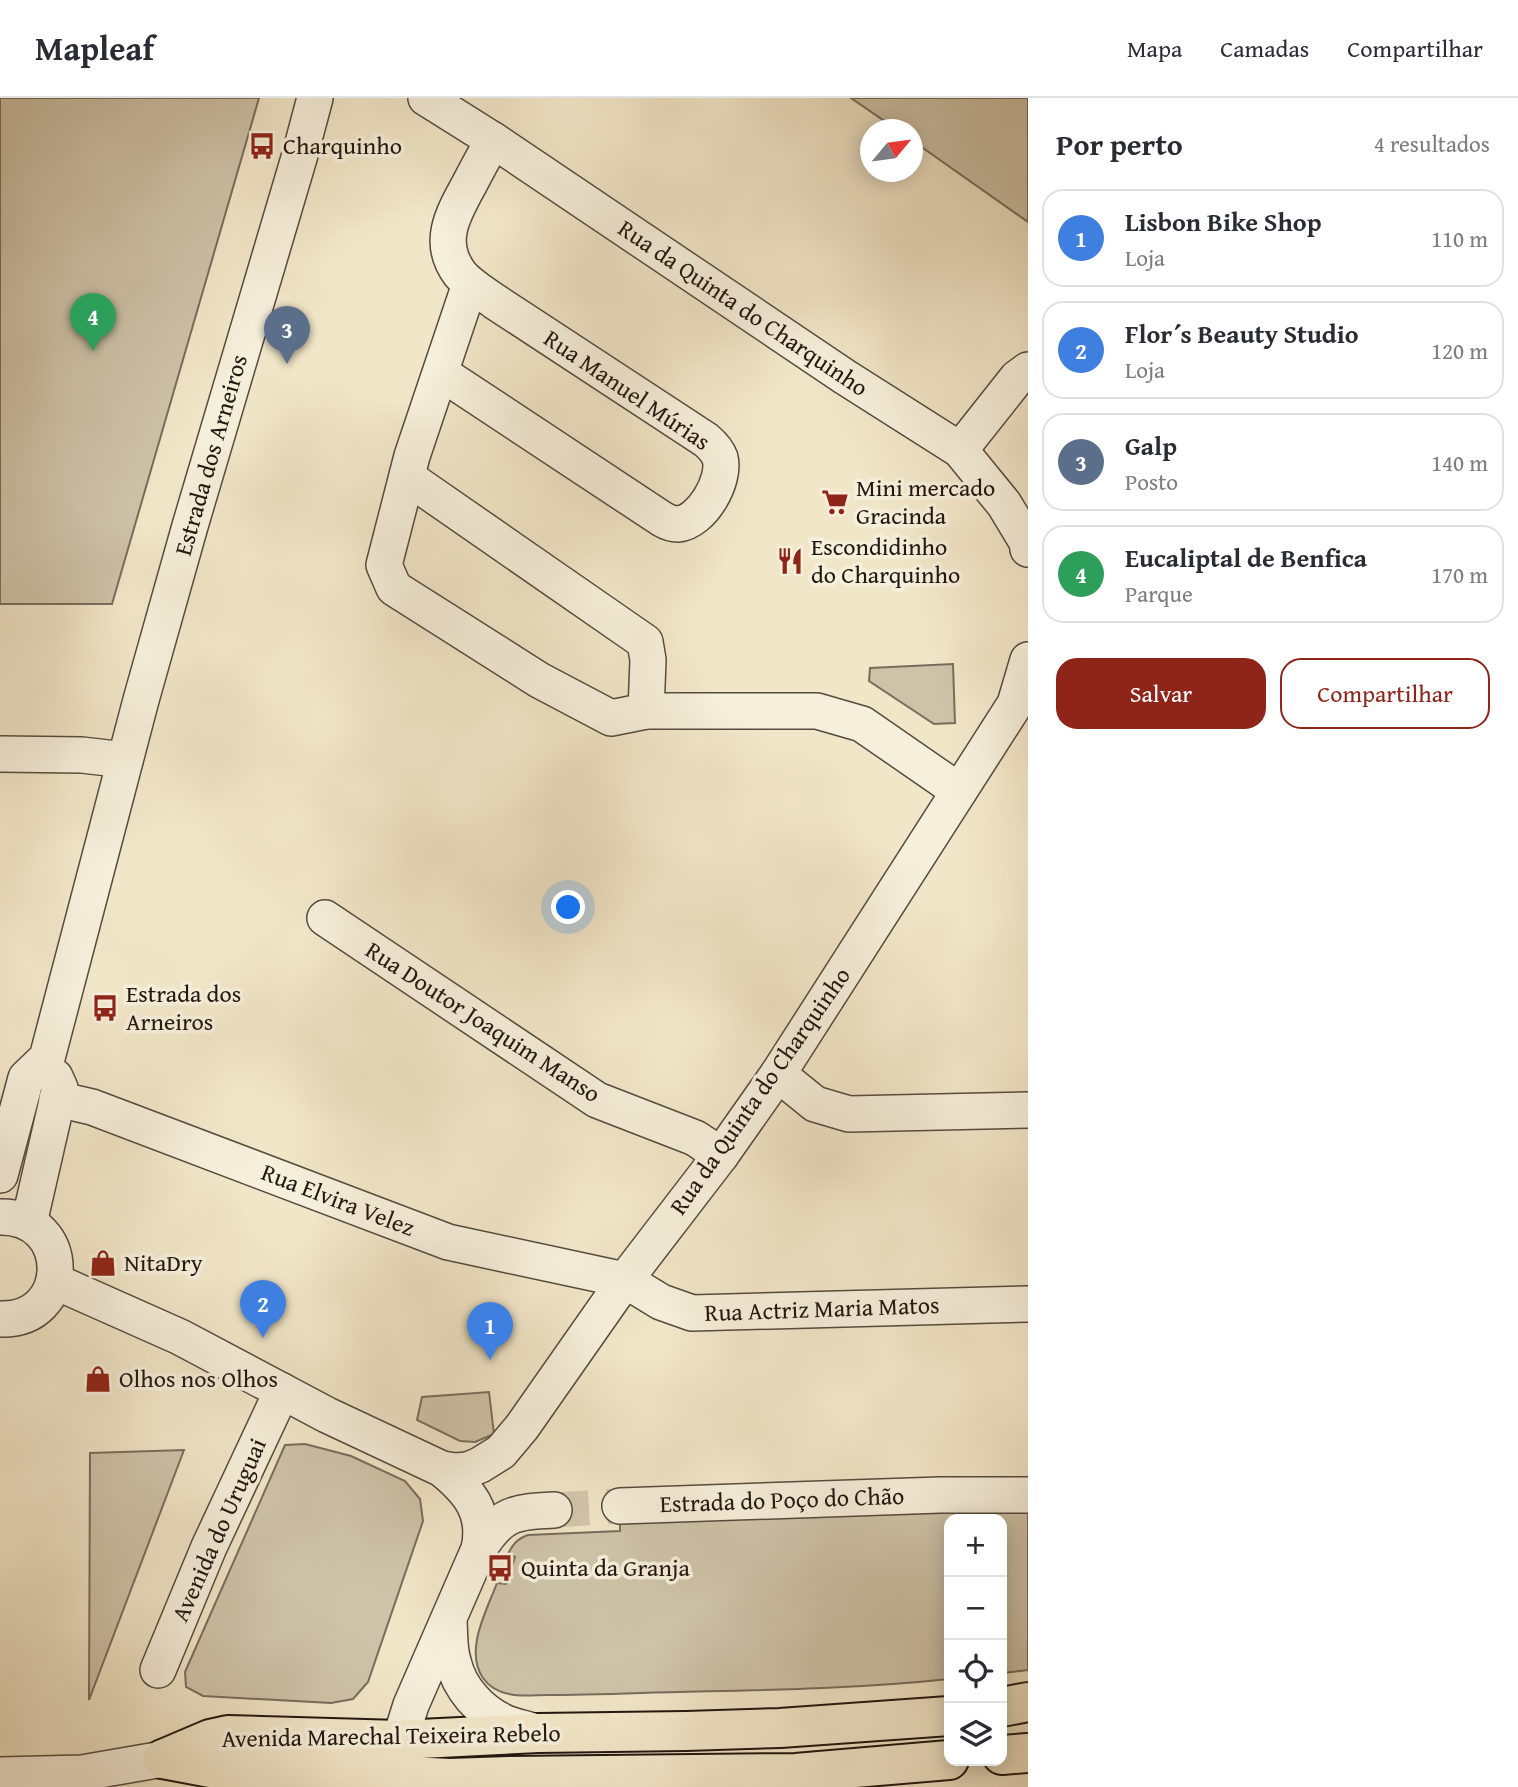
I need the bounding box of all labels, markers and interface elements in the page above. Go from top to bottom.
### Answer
text: Mapleaf [35,24,154,72]
text: Mapa [1127,31,1182,66]
text: Camadas [1220,31,1309,66]
text: Compartilhar [1347,31,1483,66]
north arrow [860,119,923,182]
text: Por perto [1056,122,1183,166]
text: 4 resultados [1374,127,1490,160]
place label: Charquinho [283,128,402,163]
bus stop icon: Charquinho [247,131,277,161]
text: Lisbon Bike Shop [1125,202,1321,241]
street label: Rua da Quinta do Charquinho [611,211,875,405]
text: 1 [1075,222,1087,255]
text: 110 m [1431,222,1488,255]
text: Loja [1125,241,1165,274]
pin: 4 [70,293,116,351]
pin: 3 [264,306,310,364]
text: Flor´s Beauty Studio [1125,314,1359,353]
street label: Rua Manuel Múrias [537,321,718,458]
text: 2 [1075,334,1087,367]
text: 120 m [1431,334,1488,367]
street label: Estrada dos Arneiros [165,350,256,559]
text: Loja [1125,353,1165,386]
text: Galp [1125,426,1177,465]
text: 3 [1075,446,1087,479]
text: 140 m [1431,446,1488,479]
text: Posto [1125,465,1178,498]
place label: Mini mercado Gracinda [856,470,995,533]
supermarket icon: Mini mercado Gracinda [820,487,850,517]
place label: Escondidinho do Charquinho [811,529,960,592]
text: Eucaliptal de Benfica [1125,538,1367,577]
restaurant icon: Escondidinho do Charquinho [775,546,805,576]
text: 4 [1075,558,1087,591]
text: 170 m [1431,558,1488,591]
text: Parque [1125,577,1193,610]
button: Salvar [1056,658,1266,729]
button: Compartilhar [1280,658,1490,729]
your location [551,890,585,924]
street label: Rua Doutor Joaquim Manso [359,932,608,1111]
street label: Rua da Quinta do Charquinho [661,960,859,1222]
place label: Estrada dos Arneiros [126,976,241,1039]
bus stop icon: Estrada dos Arneiros [90,993,120,1023]
street label: Rua Elvira Velez [257,1154,420,1245]
place label: NitaDry [124,1245,203,1280]
shop icon: NitaDry [88,1248,118,1278]
pin: 2 [240,1280,286,1338]
street label: Rua Actriz Maria Matos [704,1287,940,1330]
pin: 1 [467,1302,513,1360]
place label: Olhos nos Olhos [119,1361,278,1396]
shop icon: Olhos nos Olhos [83,1364,113,1394]
street label: Avenida do Uruguai [162,1432,275,1627]
street label: Estrada do Poço do Chão [659,1478,905,1521]
map controls [944,1514,1007,1766]
button: + [944,1514,1007,1577]
place label: Quinta da Granja [521,1550,690,1585]
bus stop icon: Quinta da Granja [485,1553,515,1583]
button: − [944,1577,1007,1640]
button: locate [944,1640,1007,1703]
button: layers [944,1703,1007,1766]
street label: Avenida Marechal Teixeira Rebelo [221,1715,561,1756]

